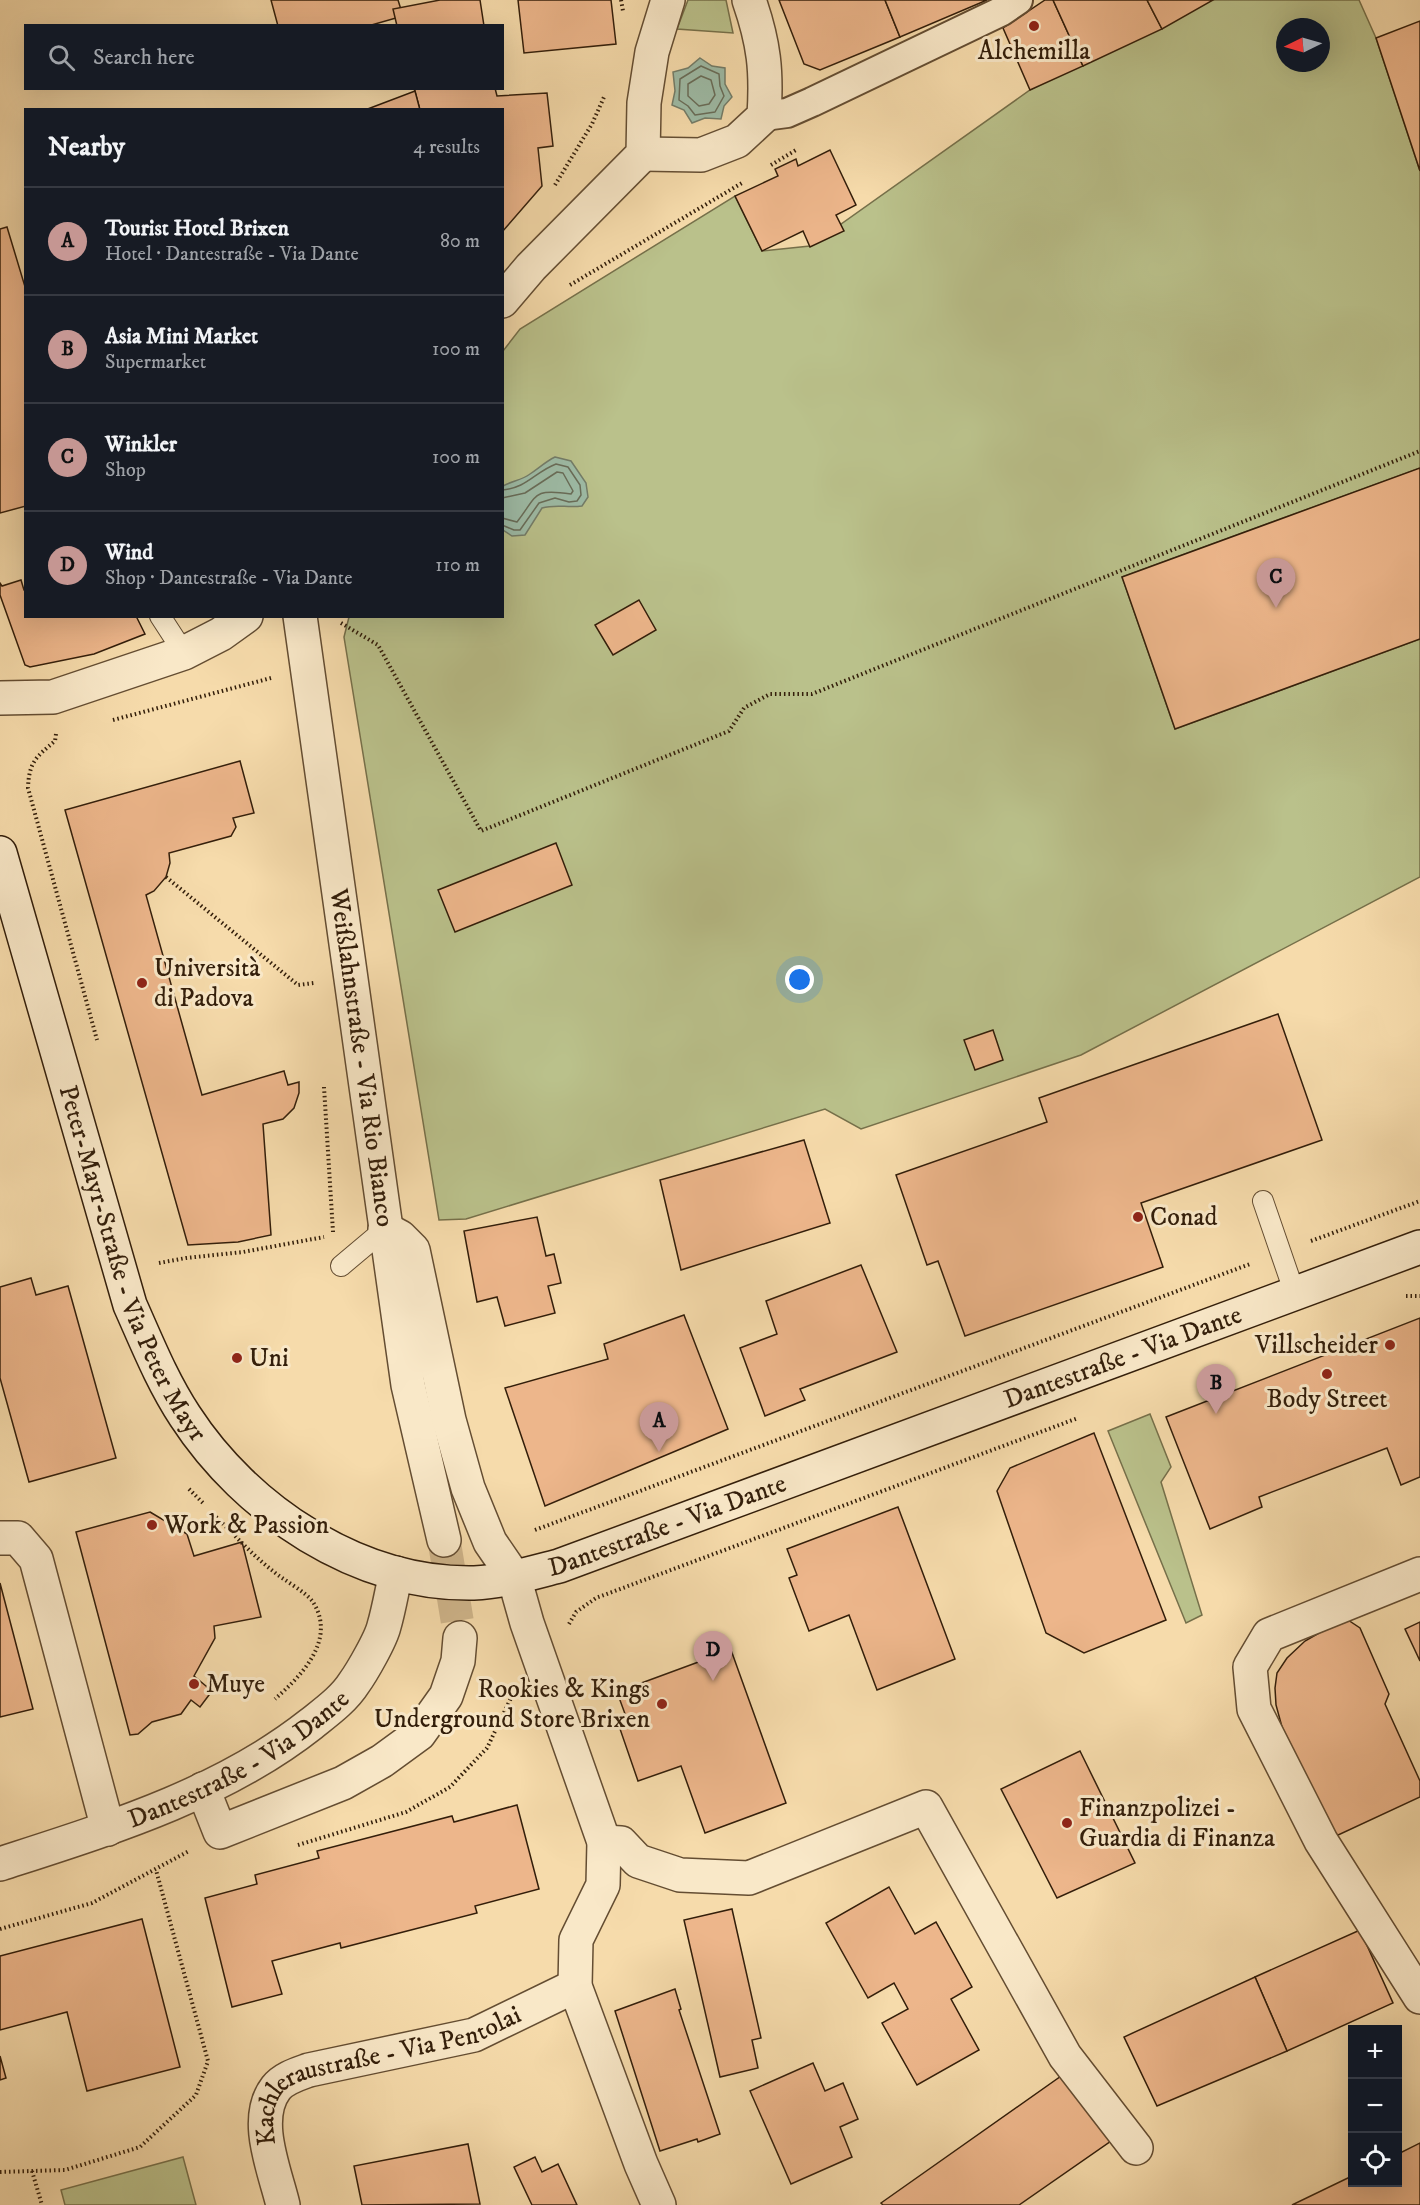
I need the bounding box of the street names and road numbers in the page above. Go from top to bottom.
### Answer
street label: Weißlahnstraße - Via Rio Bianco [322,885,402,1229]
street label: Peter-Mayr-Straße - Via Peter Mayr [51,1081,214,1448]
street label: Dantestraße - Via Dante [999,1298,1246,1416]
street label: Dantestraße - Via Dante [545,1467,791,1585]
street label: Dantestraße - Via Dante [123,1683,357,1836]
street label: Kachleraustraße - Via Pentolai [249,1998,527,2147]

